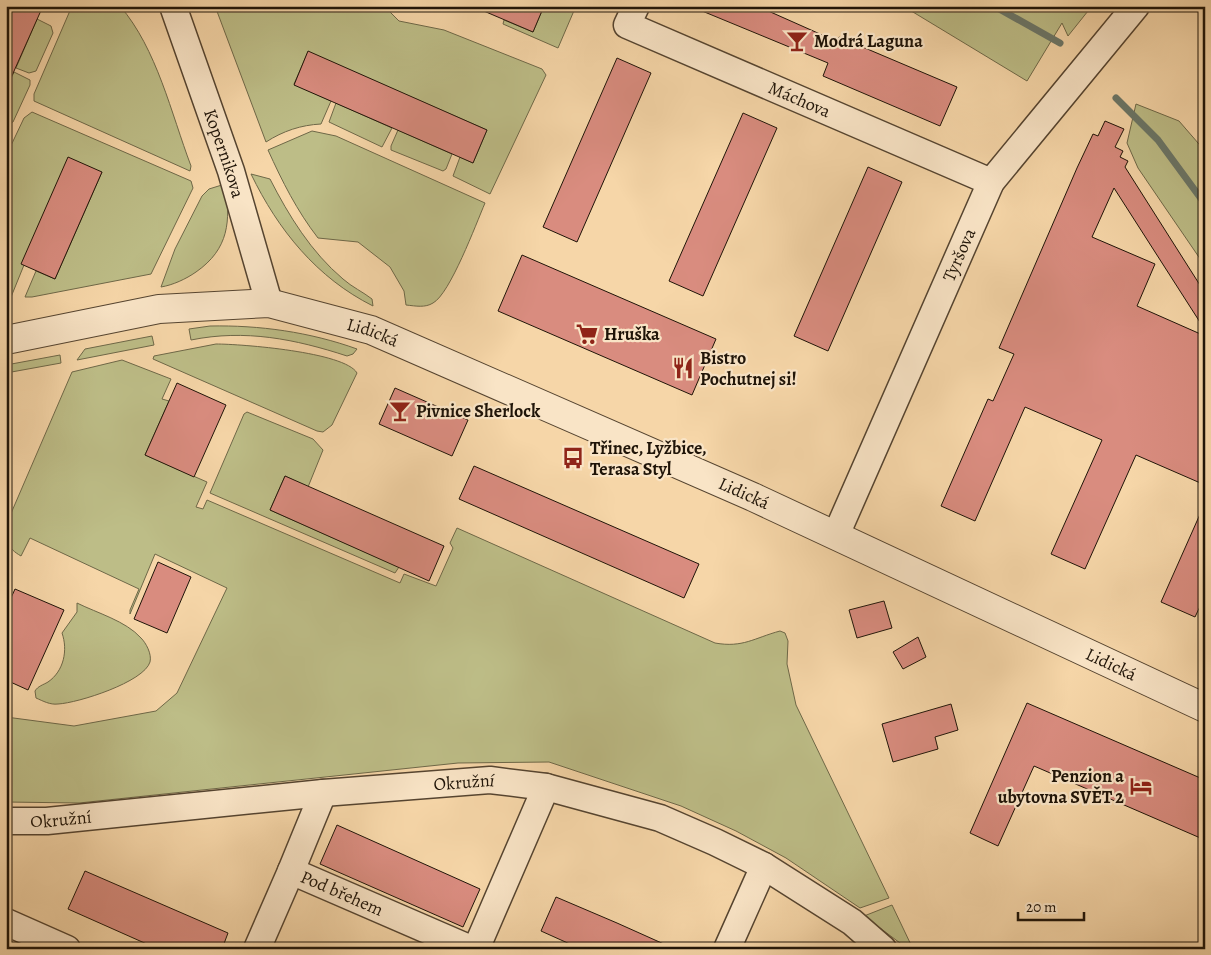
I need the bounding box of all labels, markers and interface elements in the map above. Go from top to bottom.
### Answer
bar icon: Modrá Laguna [784,28,810,54]
place label: Modrá Laguna [814,29,923,53]
street label: Máchova [765,75,835,124]
street label: Kopernikova [198,106,250,201]
street label: Tyršova [937,224,982,285]
street label: Lidická [344,312,403,353]
supermarket icon: Hruška [574,321,600,347]
place label: Hruška [604,322,660,346]
place label: Bistro Pochutnej si! [700,346,797,391]
restaurant icon: Bistro Pochutnej si! [670,355,696,381]
bar icon: Pivnice Sherlock [387,398,413,424]
place label: Pivnice Sherlock [416,399,541,423]
place label: Třinec, Lyžbice, Terasa Styl [590,436,707,481]
bus stop icon: Třinec, Lyžbice, Terasa Styl [560,445,586,471]
street label: Lidická [715,471,774,515]
street label: Lidická [1082,642,1141,687]
place label: Penzion a ubytovna SVĚT 2 [998,764,1124,809]
street label: Okružní [433,768,496,796]
hotel icon: Penzion a ubytovna SVĚT 2 [1128,773,1154,799]
street label: Okružní [30,805,93,833]
street label: Pod břehem [297,865,387,922]
scale bar [1018,890,1085,922]
text: 20 m [1026,897,1057,917]

